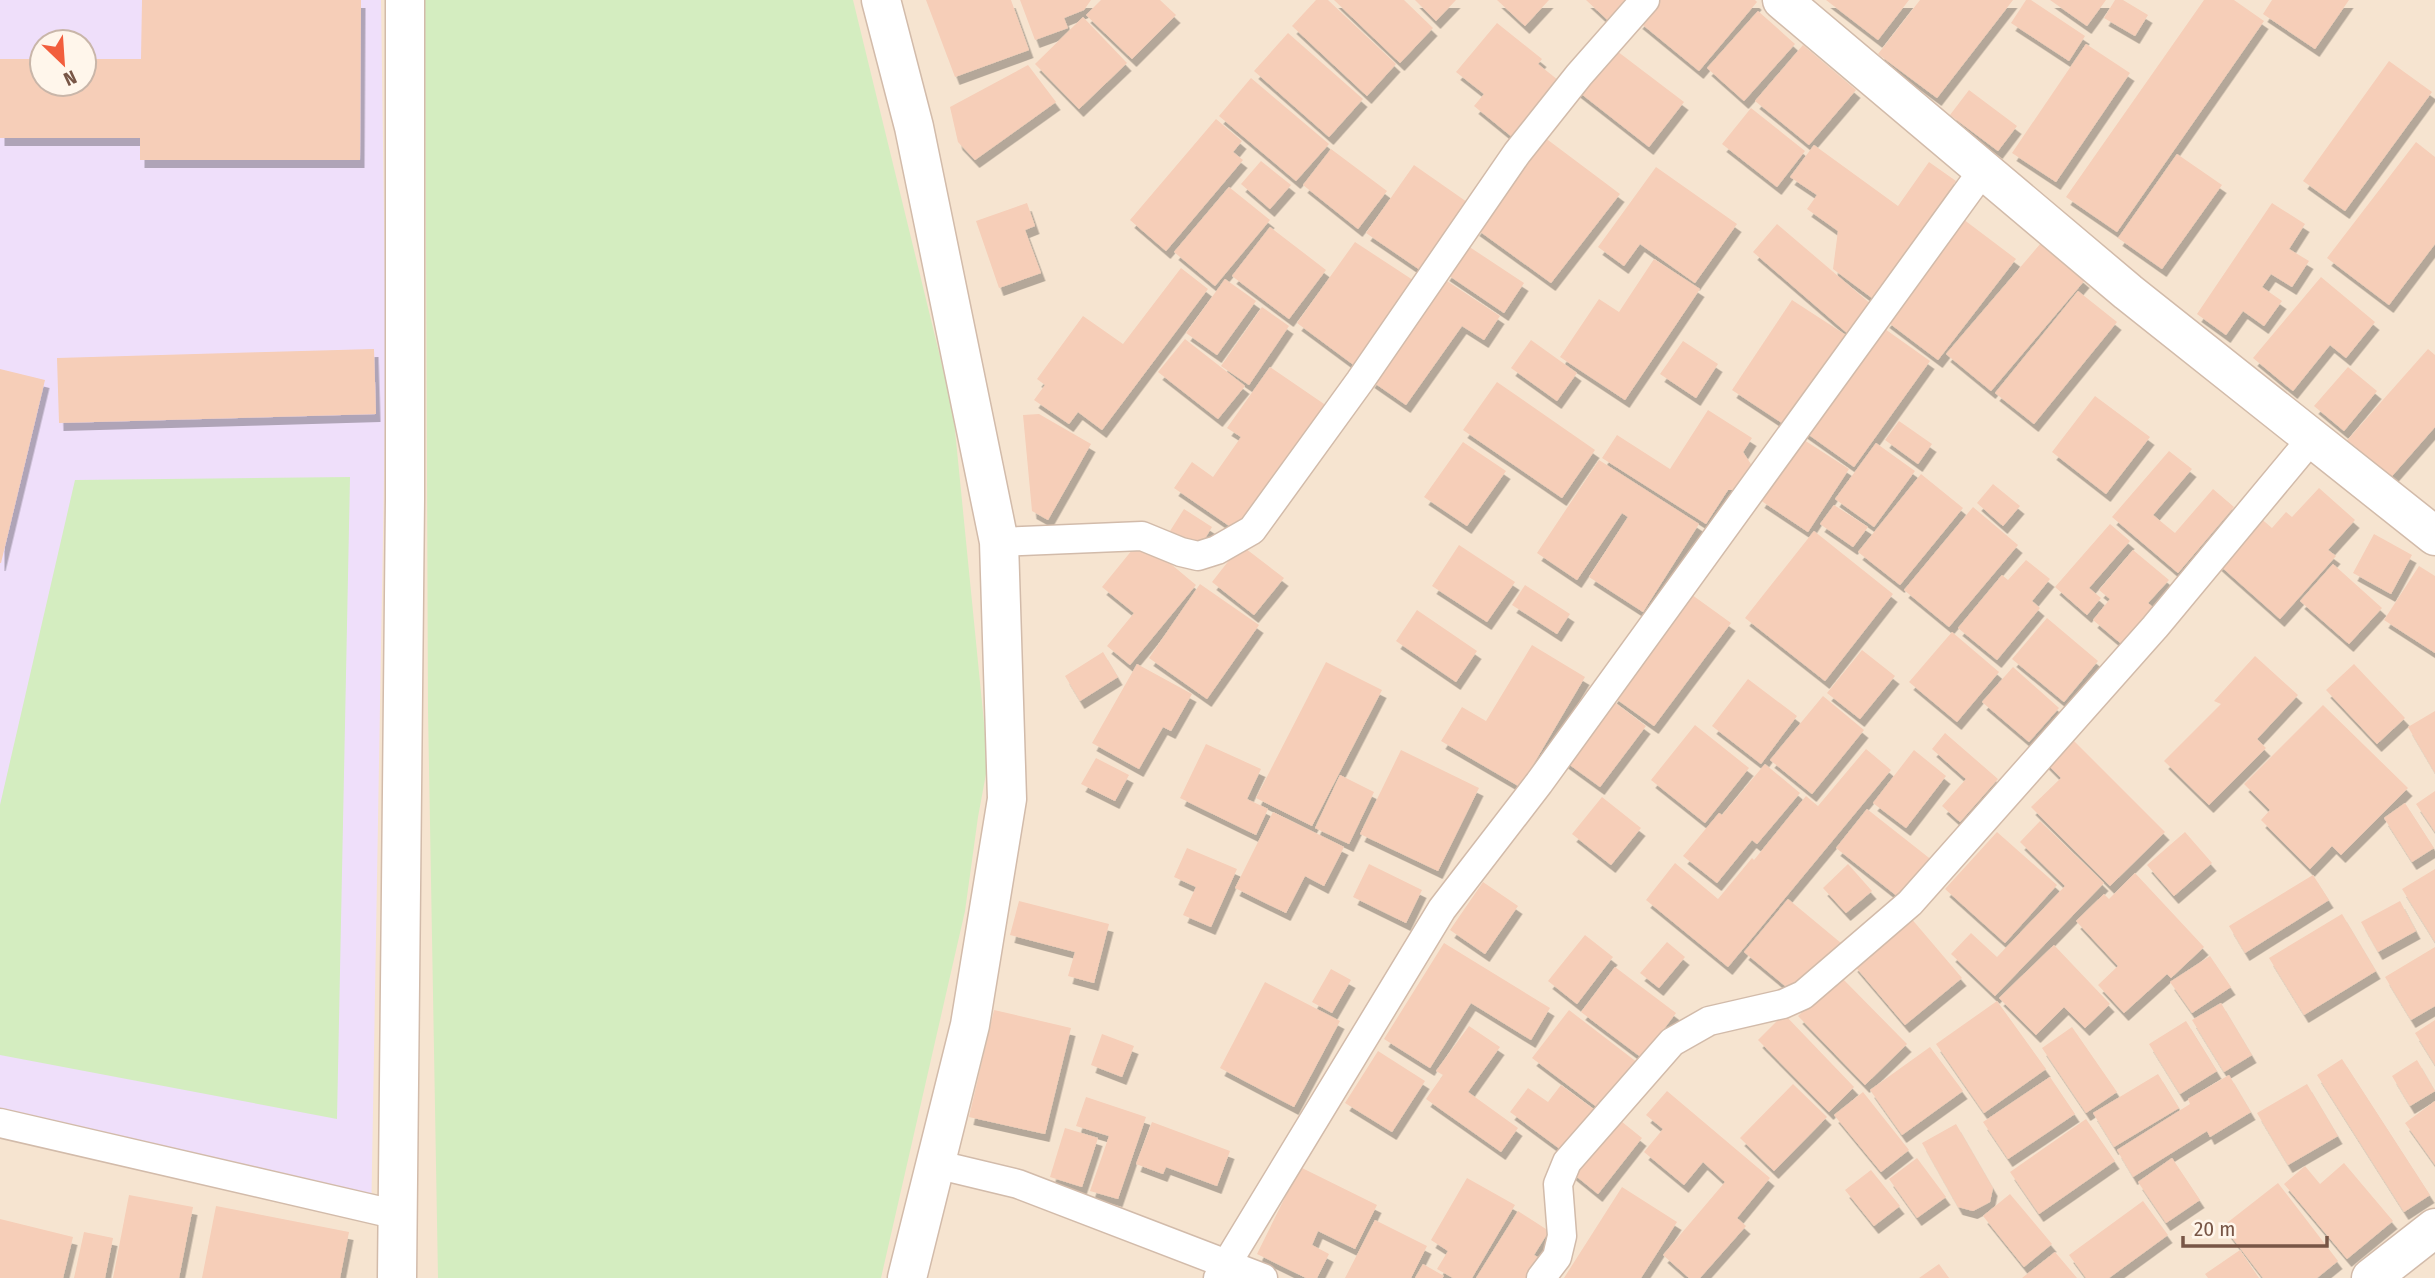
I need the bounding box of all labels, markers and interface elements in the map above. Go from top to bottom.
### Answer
north arrow [28,28,98,98]
text: N [60,65,80,91]
scale bar [2183,1204,2326,1248]
text: 20 m [2194,1216,2235,1242]

